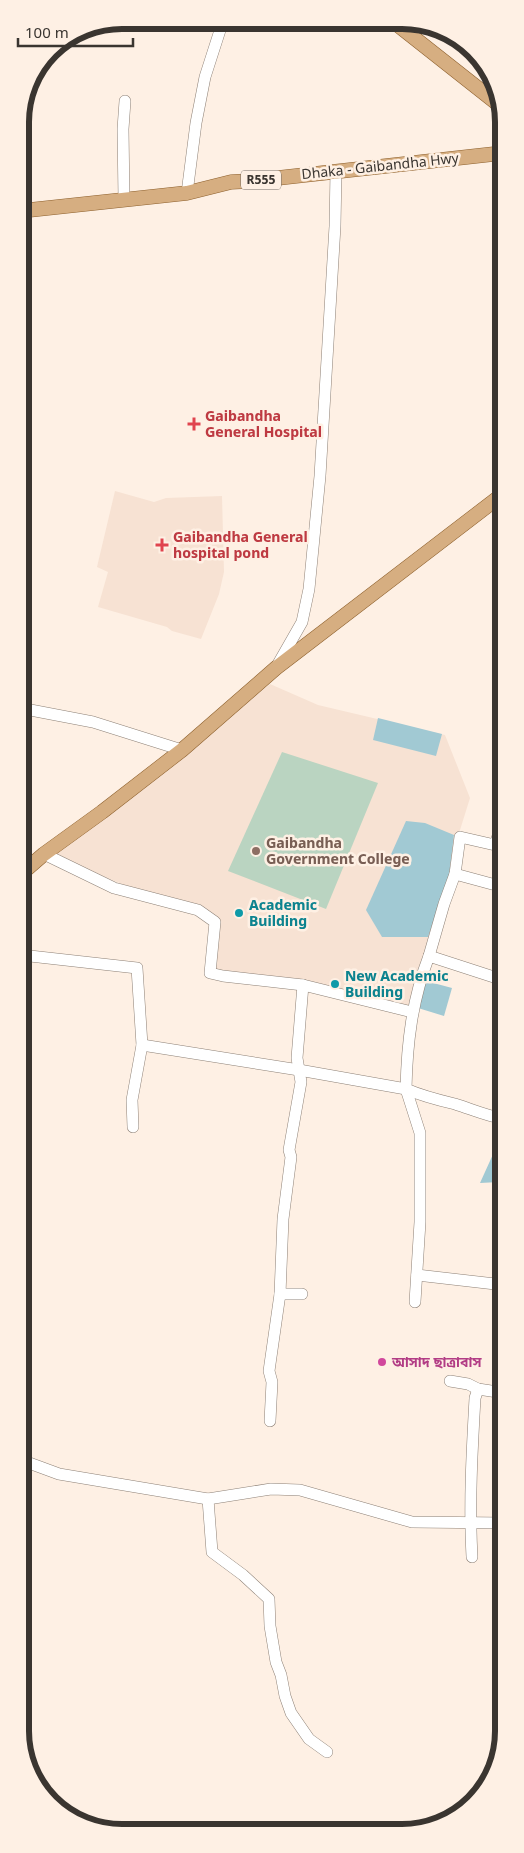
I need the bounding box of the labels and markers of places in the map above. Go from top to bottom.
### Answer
place label: Gaibandha General Hospital [205,408,322,443]
marker: Gaibandha General Hospital [187,417,201,431]
place label: Gaibandha General hospital pond [173,529,308,564]
marker: Gaibandha General hospital pond [155,538,169,552]
place label: Gaibandha Government College [266,835,410,870]
marker: Gaibandha Government College [250,845,262,857]
place label: Academic Building [249,897,317,932]
marker: Academic Building [233,907,245,919]
place label: New Academic Building [345,968,448,1003]
marker: New Academic Building [329,978,341,990]
place label: আসাদ ছাত্রাবাস [391,1354,482,1373]
marker: আসাদ ছাত্রাবাস [376,1356,388,1368]

